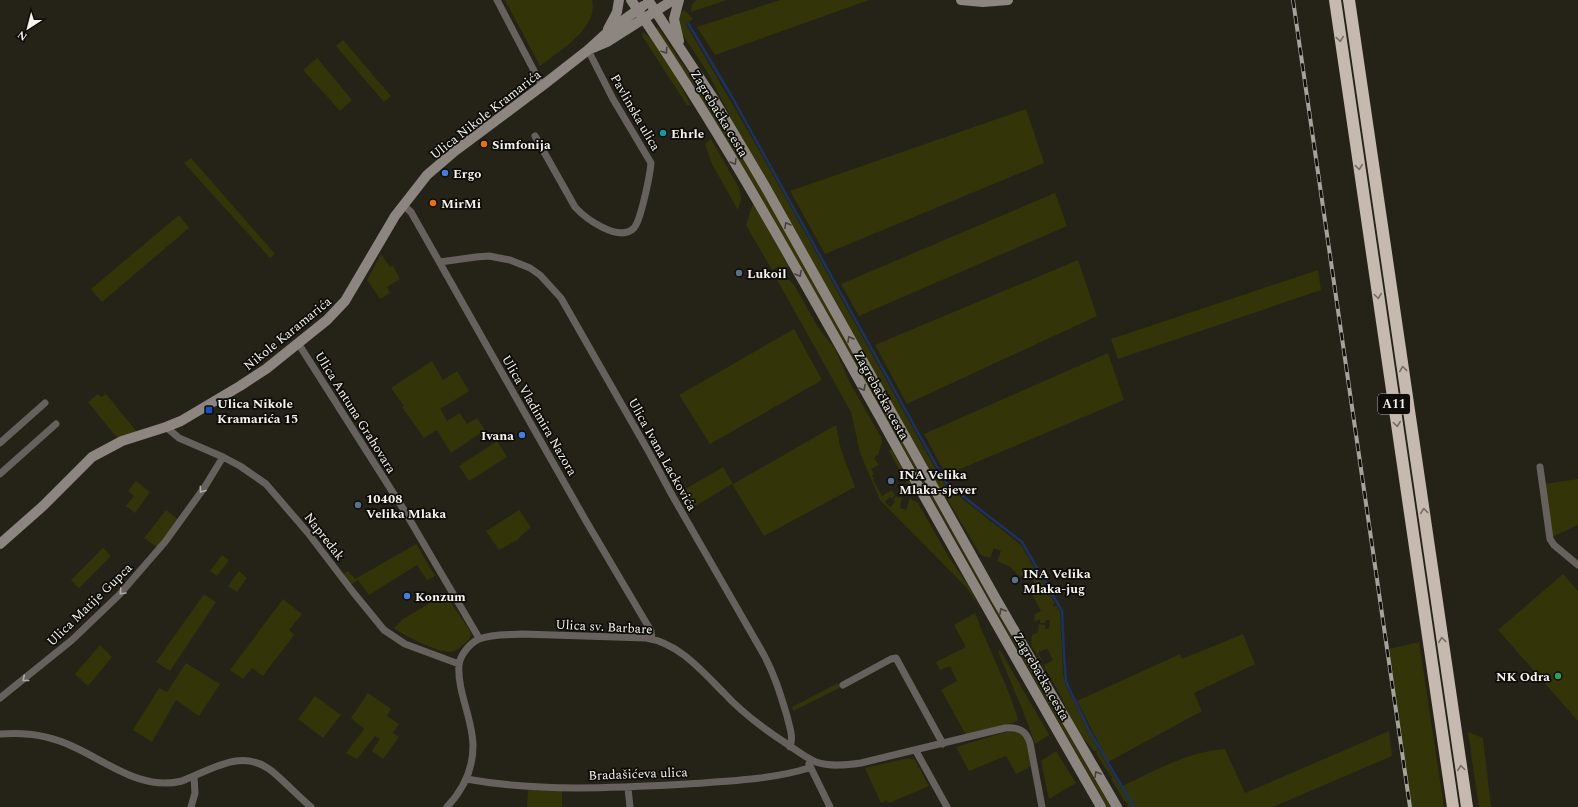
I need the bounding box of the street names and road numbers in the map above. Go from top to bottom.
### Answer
street label: Ulica Nikole Kramarića [426,65,546,165]
street label: Zagrebačka cesta [685,66,753,162]
street label: Pavlinska ulica [605,70,666,155]
street label: Nikole Karamarića [239,292,336,376]
street label: Zagrebačka cesta [848,347,914,444]
street label: Ulica Antuna Grahovara [309,348,401,478]
street label: Ulica Vladimira Nazora [496,351,582,480]
street label: Ulica Ivana Lackovića [623,394,702,515]
road number: A11 [1378,394,1410,414]
street label: Napredak [299,508,349,565]
street label: Ulica Matije Gupca [42,558,138,651]
street label: Ulica sv. Barbare [555,614,653,640]
street label: Zagrebačka cesta [1008,629,1075,725]
street label: Bradašićeva ulica [588,762,689,786]

